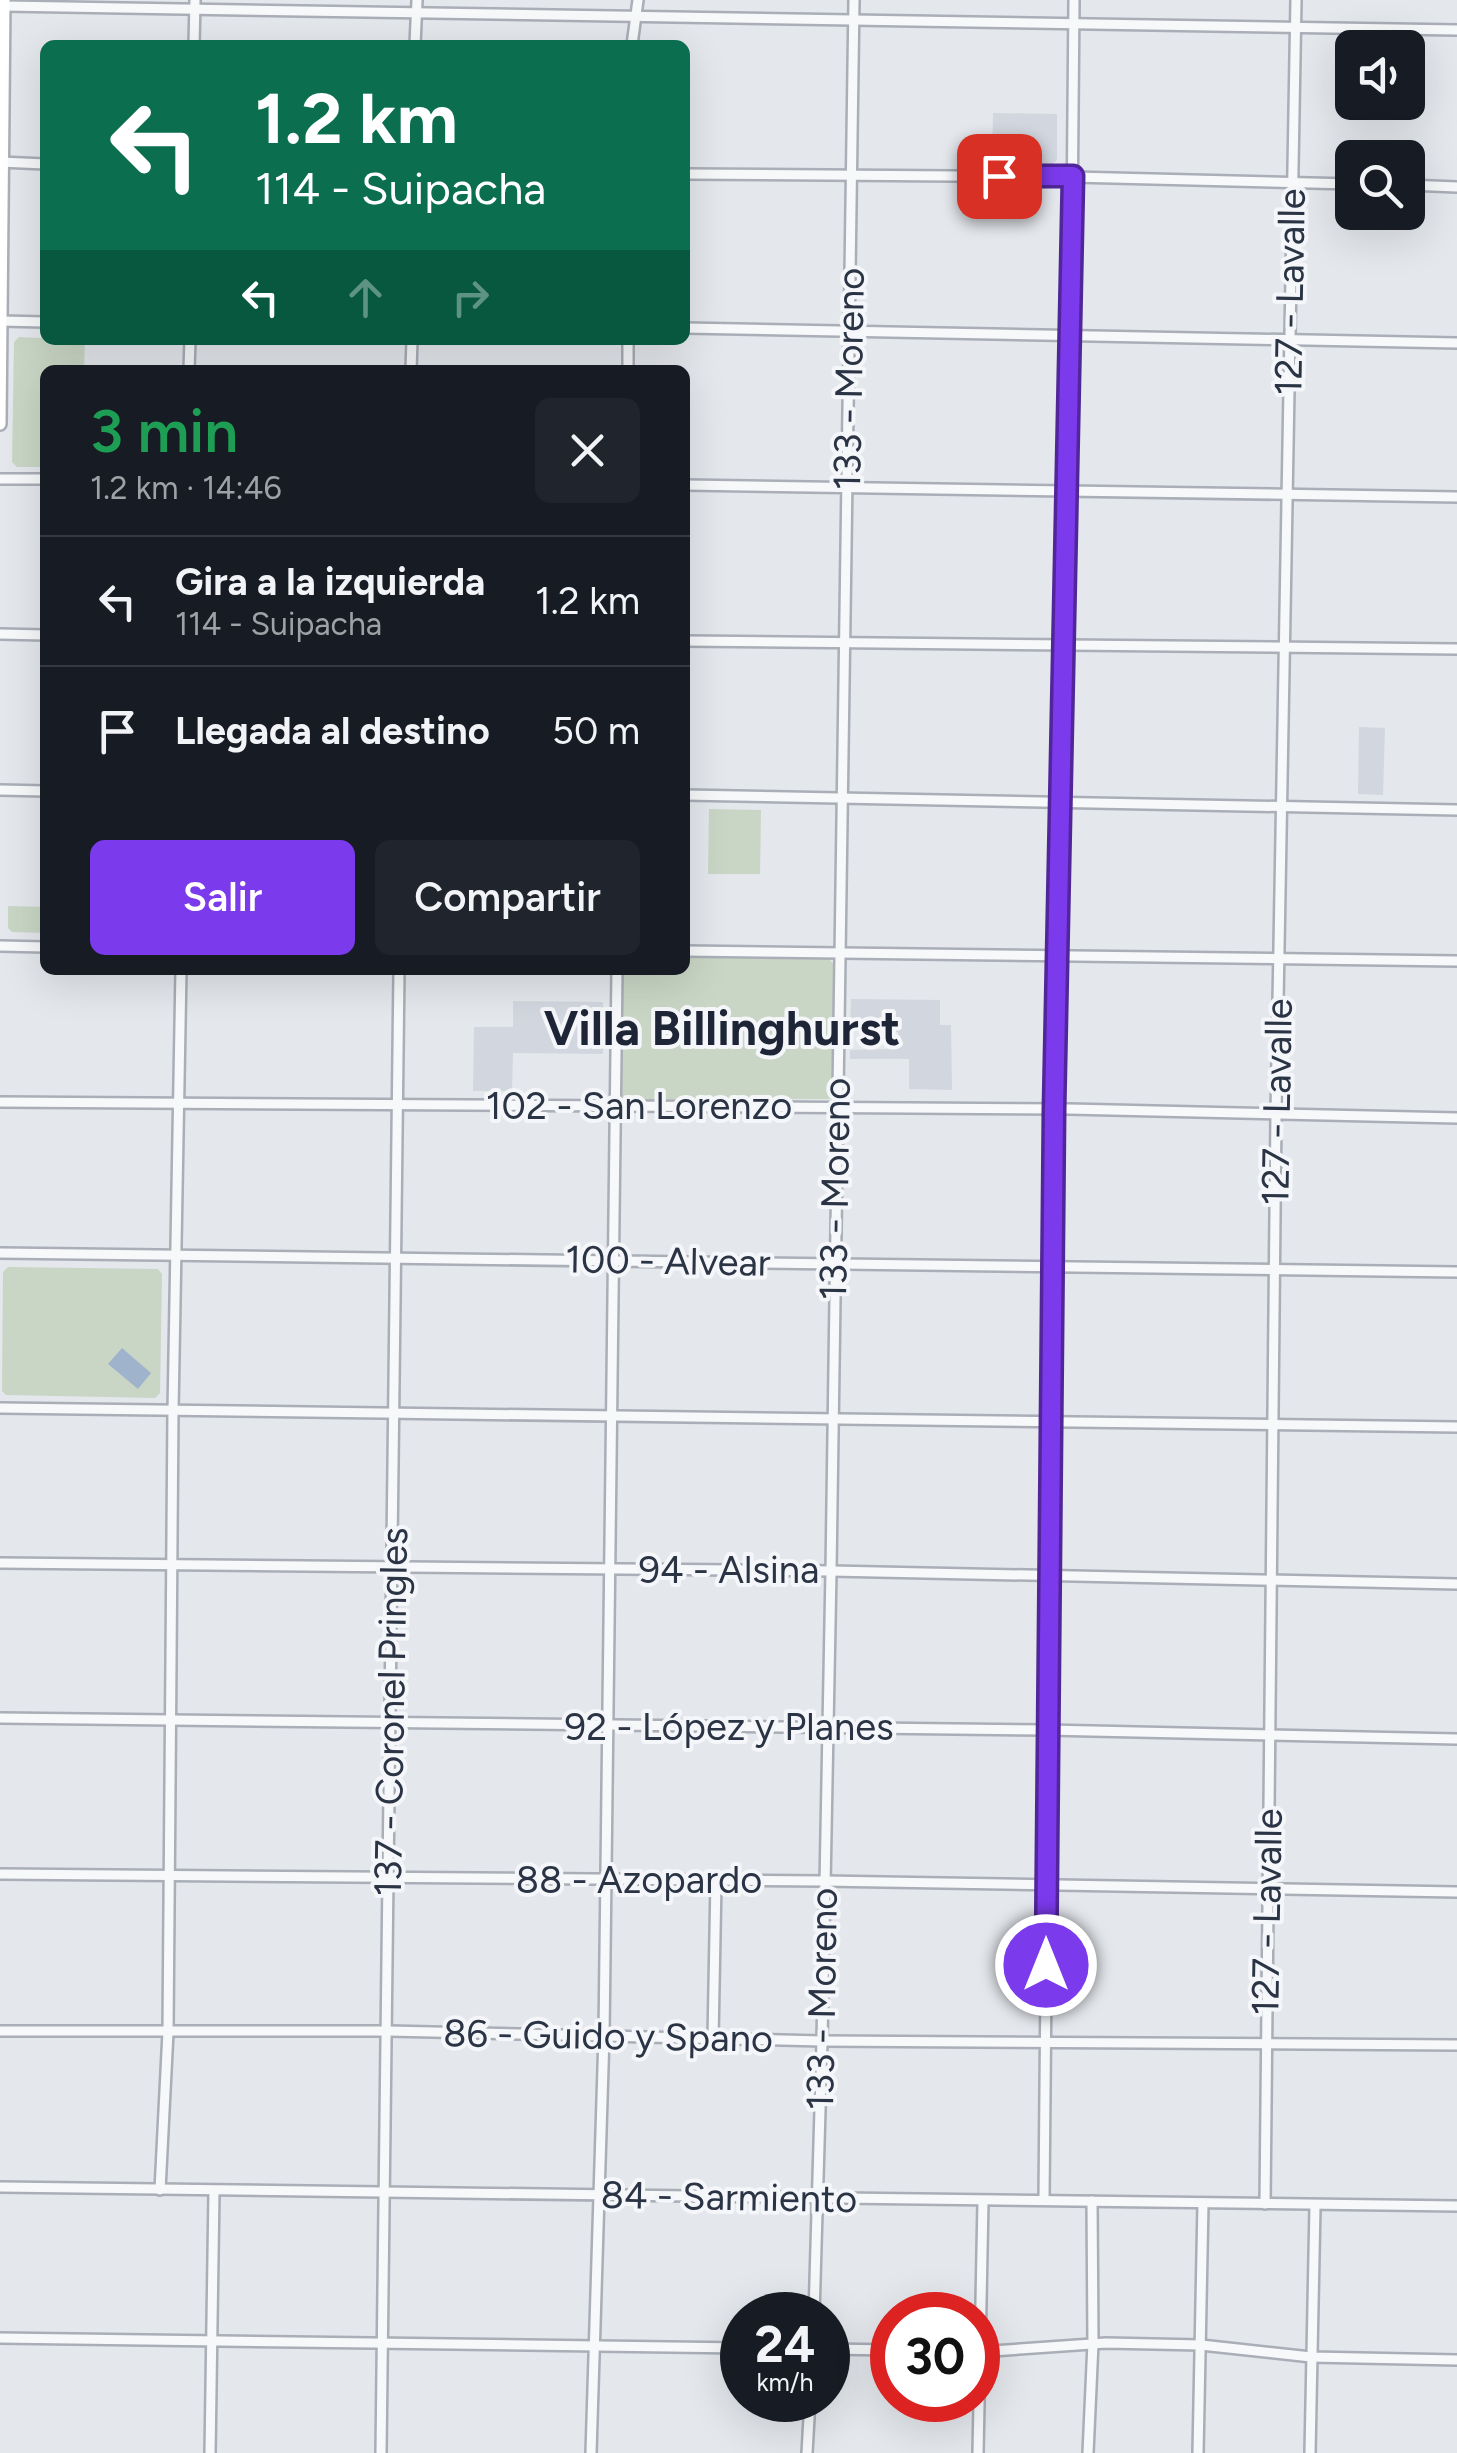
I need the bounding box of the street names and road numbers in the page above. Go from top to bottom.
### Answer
street label: 127 - Lavalle [1265,188,1315,396]
street label: 133 - Moreno [824,267,874,491]
street label: 127 - Lavalle [1252,998,1302,1206]
street label: 133 - Moreno [810,1077,860,1301]
street label: 102 - San Lorenzo [486,1083,792,1129]
street label: 100 - Alvear [565,1236,771,1286]
street label: 137 - Coronel Pringles [365,1527,417,1897]
street label: 94 - Alsina [639,1547,819,1593]
street label: 92 - López y Planes [564,1704,894,1750]
street label: 127 - Lavalle [1242,1808,1292,2016]
street label: 88 - Azopardo [516,1857,762,1903]
street label: 133 - Moreno [797,1887,847,2111]
street label: 86 - Guido y Spano [443,2010,773,2062]
street label: 84 - Sarmiento [600,2172,858,2222]

